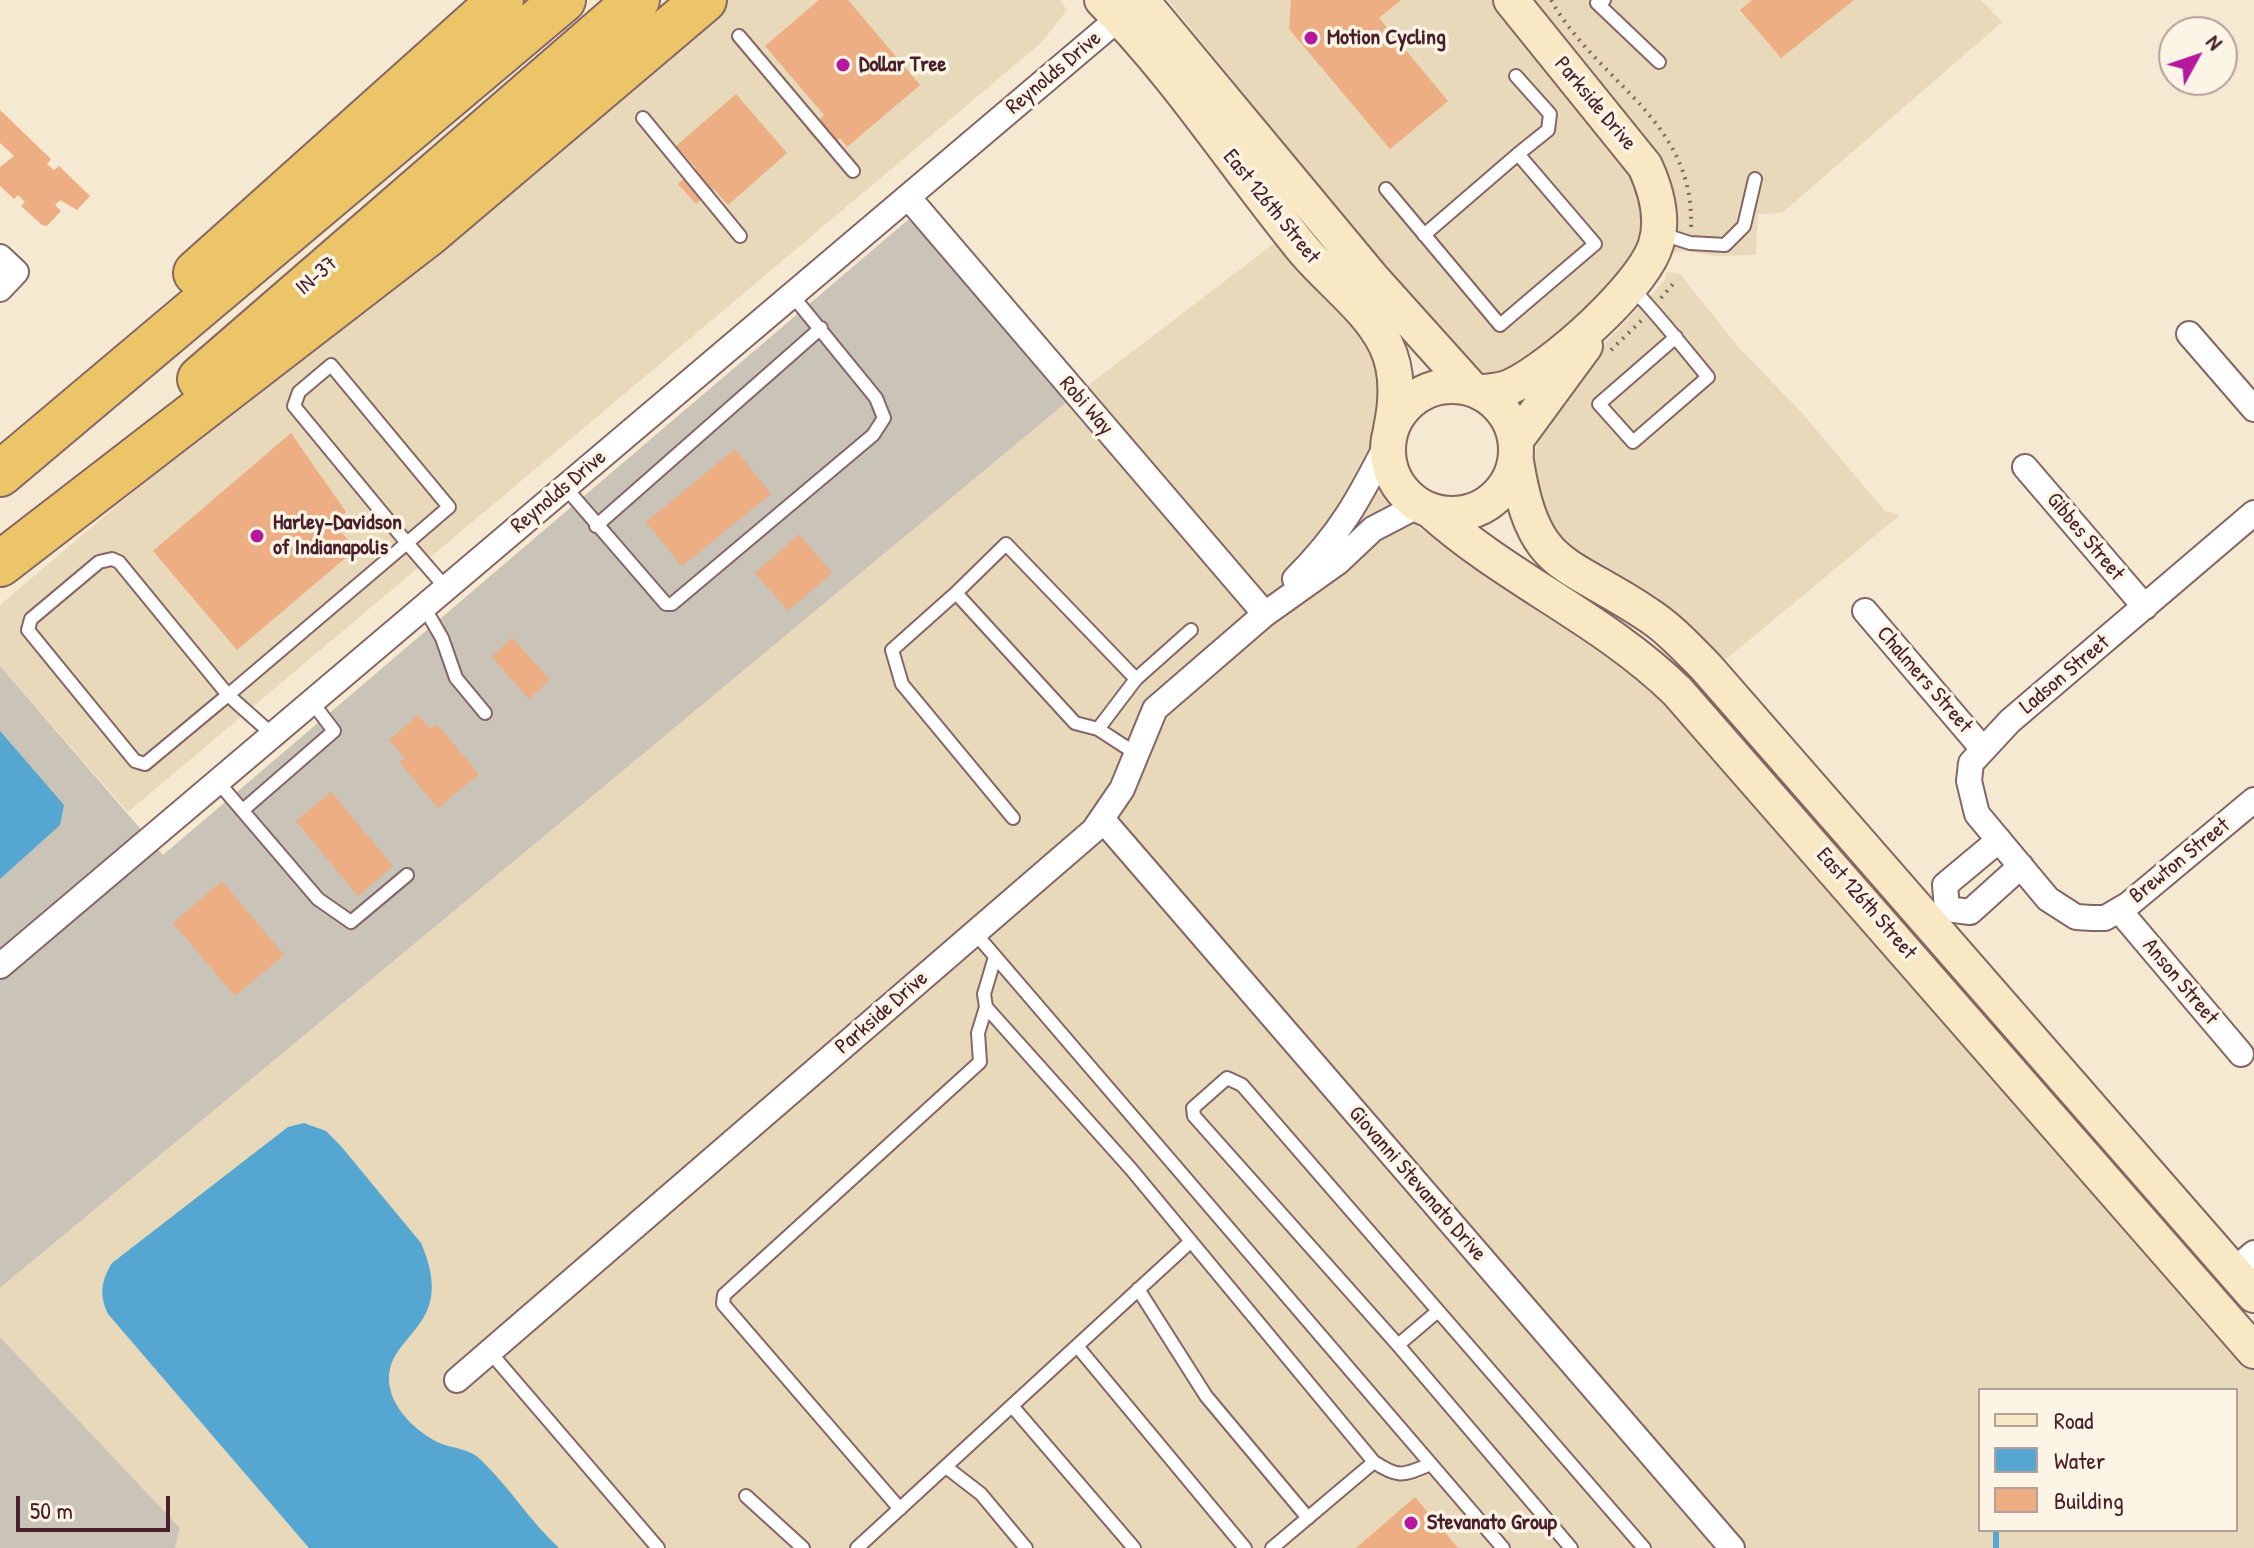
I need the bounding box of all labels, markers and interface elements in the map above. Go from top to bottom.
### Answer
north arrow [2158,16,2238,96]
place label: Motion Cycling [1327,25,1446,51]
street label: Reynolds Drive [1001,26,1107,120]
text: N [2200,28,2230,56]
marker: Motion Cycling [1302,29,1320,47]
place label: Dollar Tree [859,52,946,78]
street label: Parkside Drive [1548,52,1642,156]
marker: Dollar Tree [834,56,852,74]
street label: East 126th Street [1217,144,1325,270]
street label: IN-37 [291,251,343,301]
street label: Robi Way [1053,371,1119,441]
street label: Reynolds Drive [506,445,612,539]
street label: Gibbes Street [2040,487,2130,587]
place label: Harley-Davidson of Indianapolis [273,510,402,562]
marker: Harley-Davidson of Indianapolis [248,527,266,545]
street label: Chalmers Street [1871,621,1977,739]
street label: Ladson Street [2015,630,2115,720]
street label: Brewton Street [2125,813,2235,909]
street label: East 126th Street [1810,843,1922,965]
street label: Anson Street [2136,934,2224,1030]
street label: Parkside Drive [830,966,934,1060]
street label: Giovanni Stevanato Drive [1342,1101,1492,1267]
legend [1978,1388,2238,1532]
text: Road [2054,1404,2093,1436]
text: Water [2054,1444,2105,1476]
scale bar [20,1480,174,1530]
text: Building [2054,1484,2124,1516]
text: 50 m [30,1494,73,1526]
place label: Stevanato Group [1427,1510,1557,1536]
marker: Stevanato Group [1402,1514,1420,1532]

